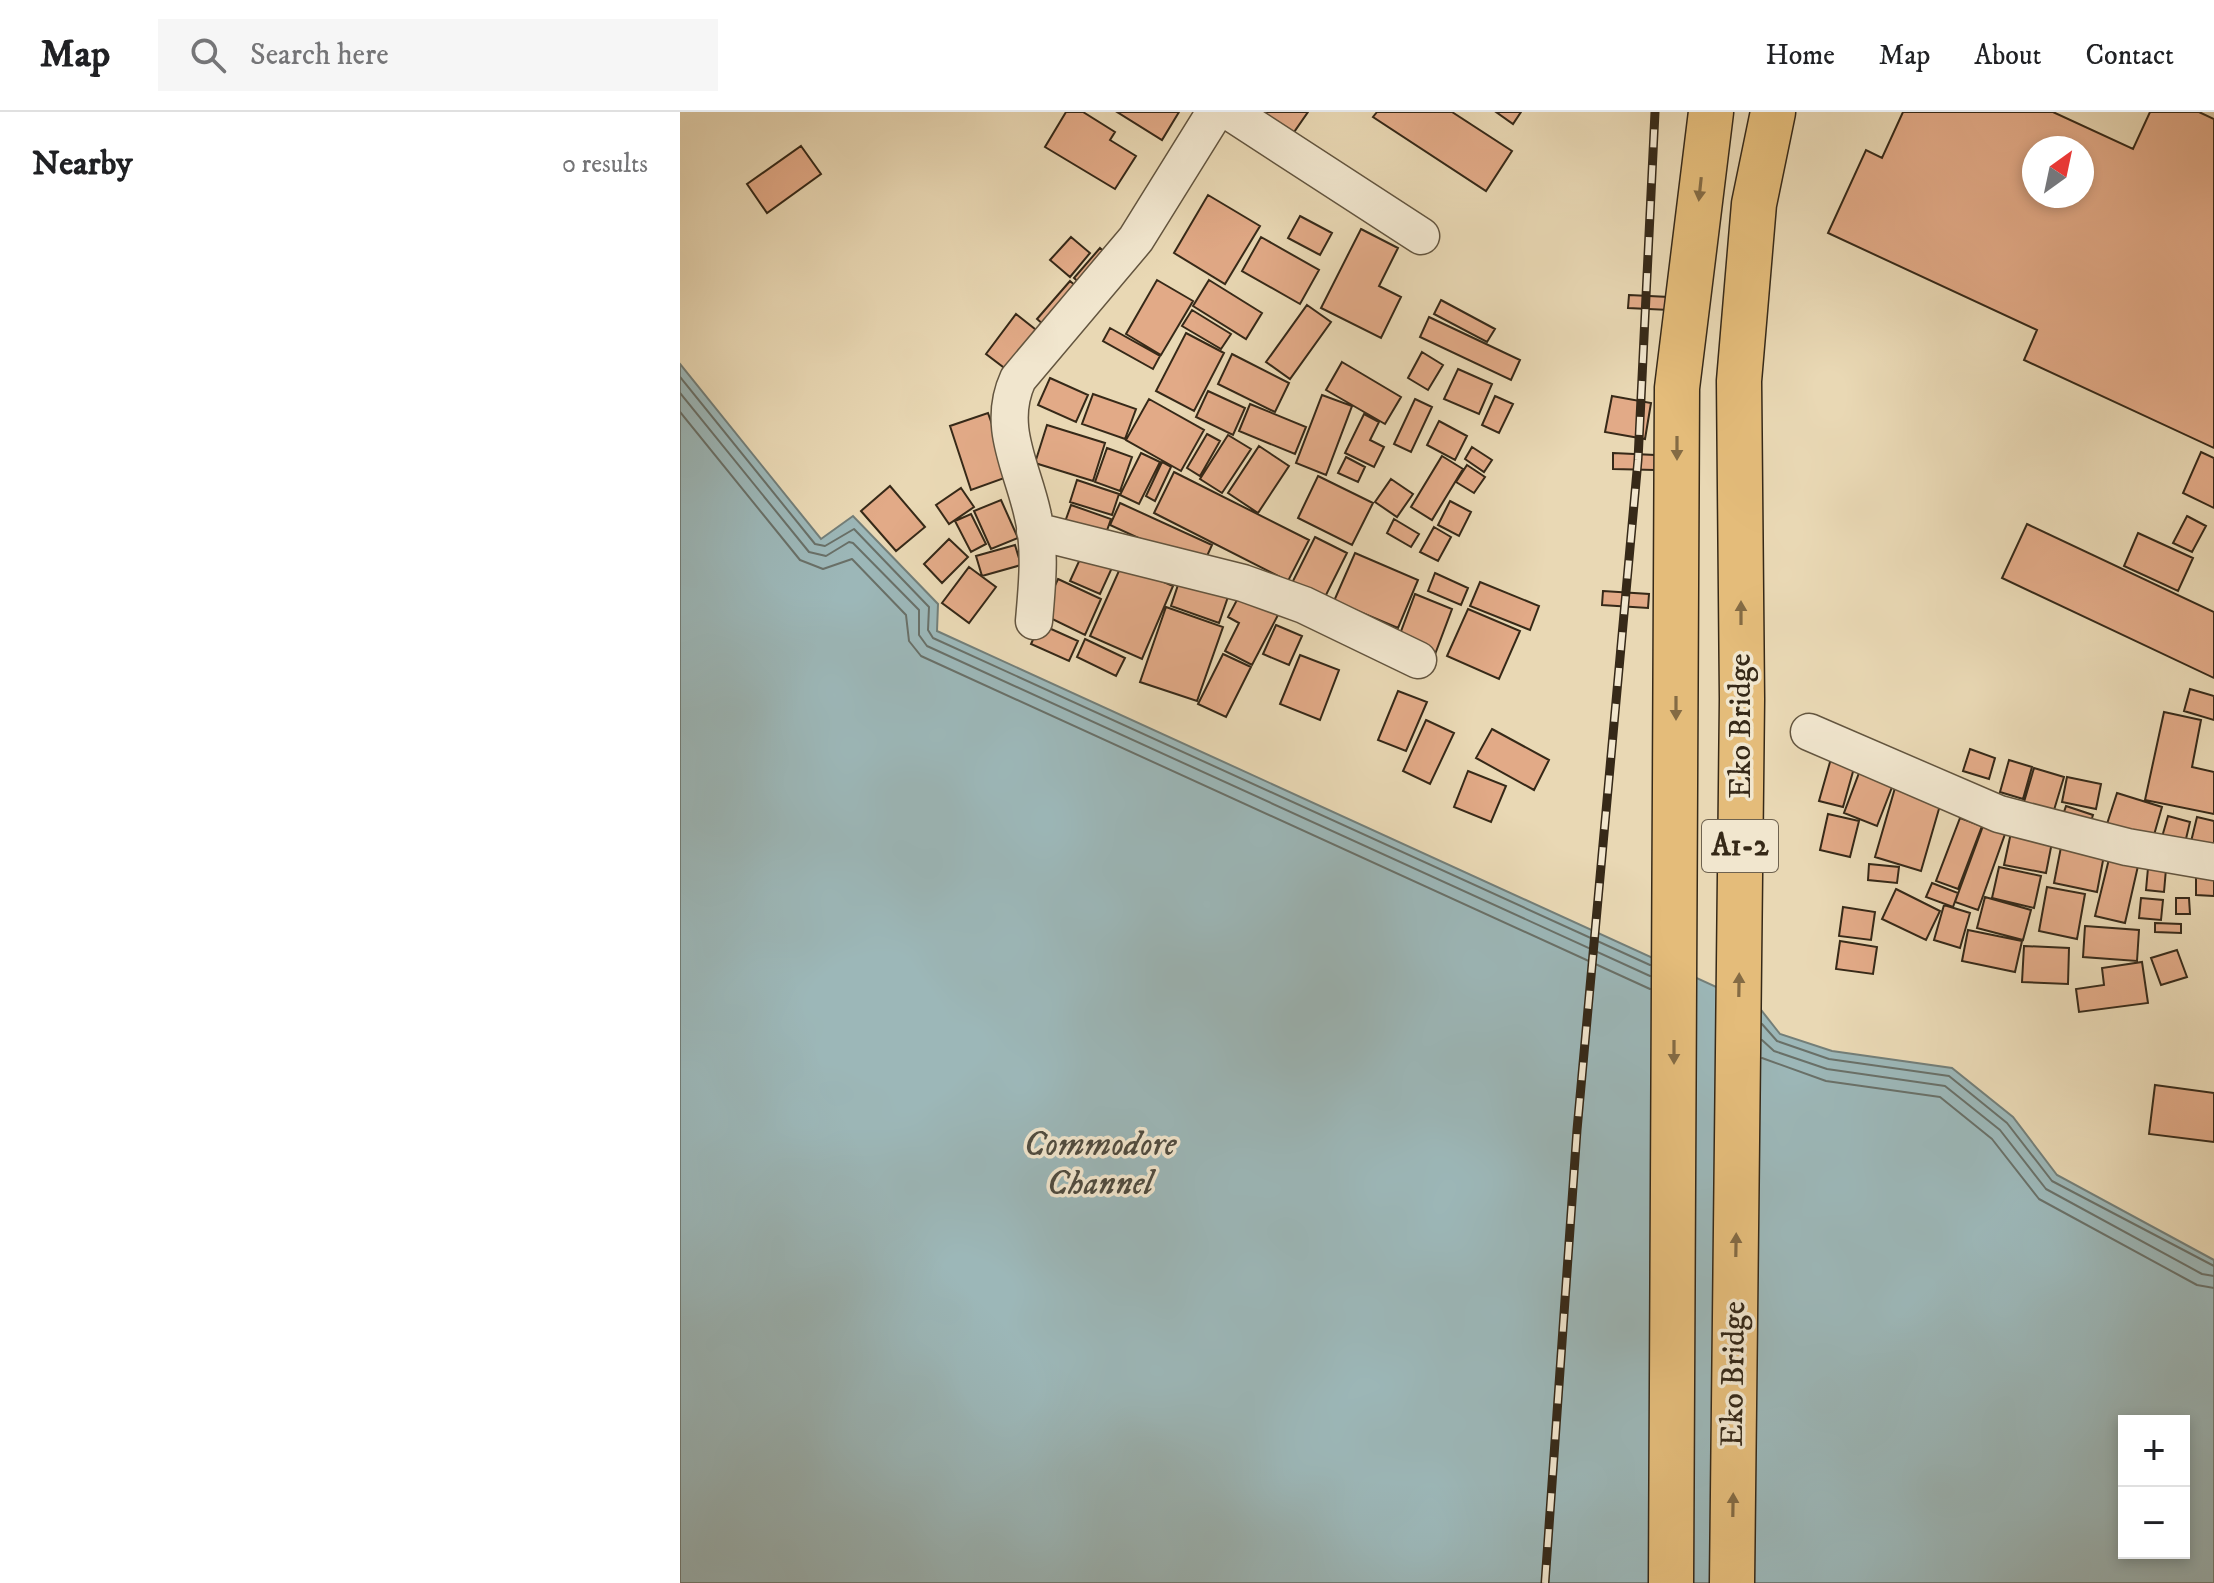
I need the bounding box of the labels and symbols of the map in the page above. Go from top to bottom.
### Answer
north arrow [2022,136,2094,208]
one-way arrow [1693,177,1706,202]
one-way arrow [1671,436,1683,461]
one-way arrow [1735,600,1747,625]
street label: Eko Bridge [1721,653,1761,799]
one-way arrow [1670,696,1682,721]
road number: A1-2 [1702,820,1778,872]
one-way arrow [1732,972,1745,997]
one-way arrow [1668,1040,1680,1065]
water label: Commodore Channel [1024,1124,1178,1205]
one-way arrow [1730,1232,1742,1257]
street label: Eko Bridge [1713,1301,1755,1447]
one-way arrow [1727,1492,1739,1517]

